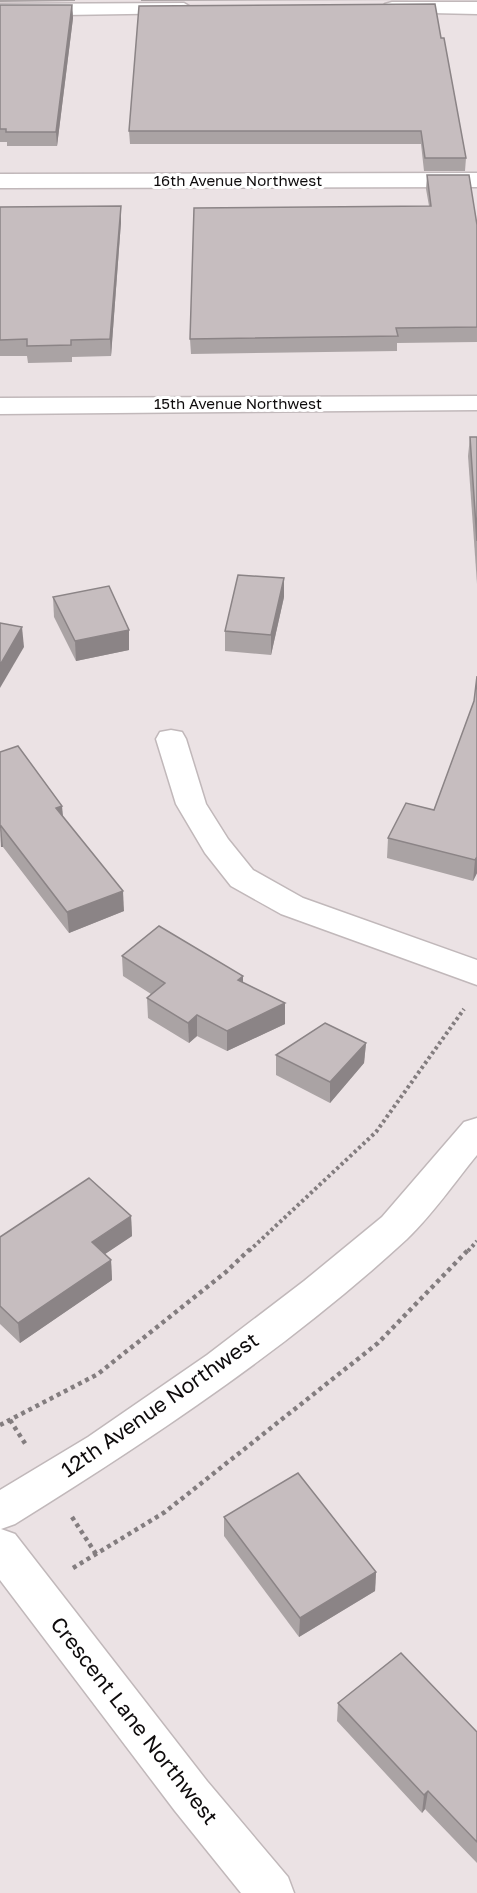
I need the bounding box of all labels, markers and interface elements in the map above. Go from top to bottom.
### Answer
street label: 16th Avenue Northwest [154,171,322,189]
street label: 15th Avenue Northwest [154,394,322,412]
street label: 12th Avenue Northwest [56,1326,263,1482]
street label: Crescent Lane Northwest [46,1611,224,1830]

